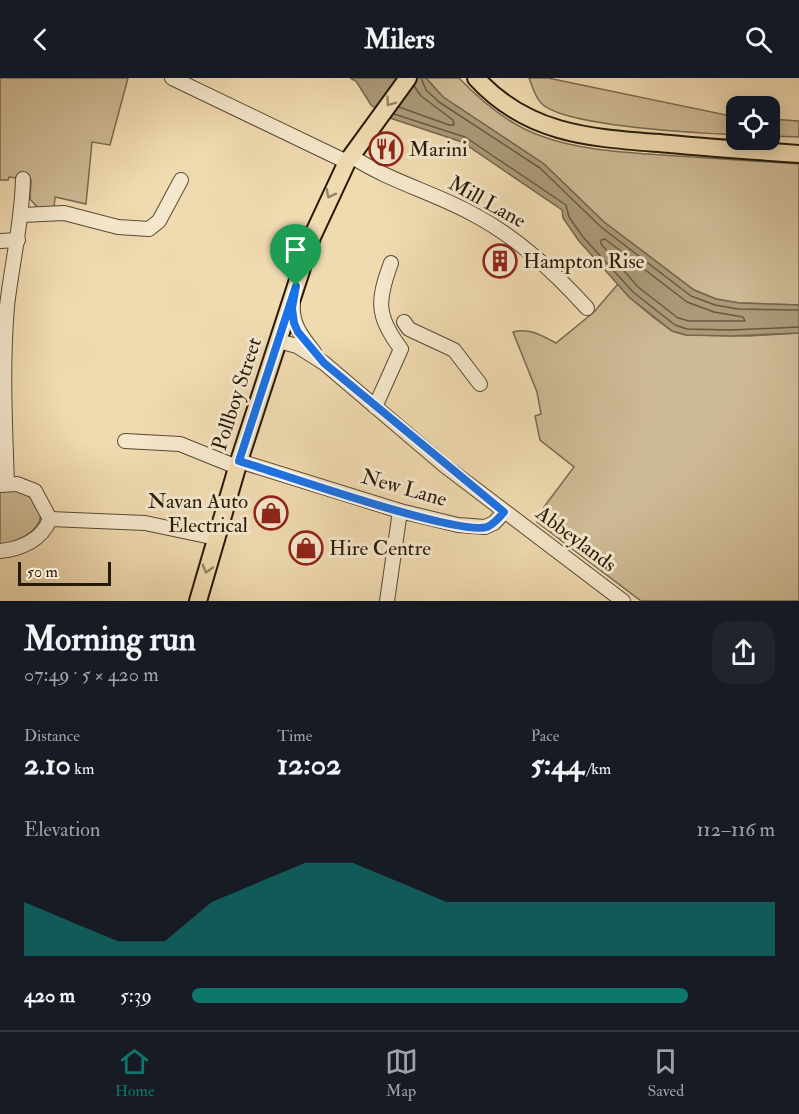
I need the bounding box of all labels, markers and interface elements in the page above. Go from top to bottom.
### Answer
icon: back [24,23,57,56]
text: Milers [364,23,435,56]
icon: search [742,23,775,56]
one-way arrow [386,96,397,107]
map controls [726,96,780,150]
button: locate [726,96,780,150]
restaurant icon: Marini [368,131,404,167]
place label: Marini [409,136,468,163]
street label: Mill Lane [443,170,531,234]
one-way arrow [326,188,338,199]
pin [270,224,321,286]
icon: arrive [279,233,312,266]
building icon: Hampton Rise [482,243,518,279]
place label: Hampton Rise [523,248,645,275]
street label: Pollboy Street [206,334,268,454]
street label: New Lane [358,463,450,513]
place label: Navan Auto Electrical [148,488,249,539]
shop icon: Navan Auto Electrical [253,495,289,531]
street label: Abbeylands [529,499,622,578]
shop icon: Hire Centre [288,530,324,566]
place label: Hire Centre [329,535,431,562]
scale bar [18,559,111,586]
text: 50 m [27,562,58,582]
one-way arrow [201,564,214,574]
text: Morning run [24,619,196,660]
button: share [712,621,775,684]
text: 07:49 · 5 × 420 m [24,662,159,687]
text: Distance [24,726,80,746]
text: Time [277,726,312,746]
text: Pace [531,726,559,746]
text: 2.10 [24,746,71,783]
text: 12:02 [277,746,341,783]
text: 5:44 [531,746,584,783]
text: km [71,759,94,779]
text: /km [584,759,611,779]
text: Elevation [24,817,100,842]
text: 112–116 m [696,817,775,842]
text: 420 m [24,983,75,1008]
text: 5:39 [120,983,152,1008]
tab: Home [115,1045,155,1101]
tab: Map [385,1045,418,1101]
tab: Saved [647,1045,684,1101]

